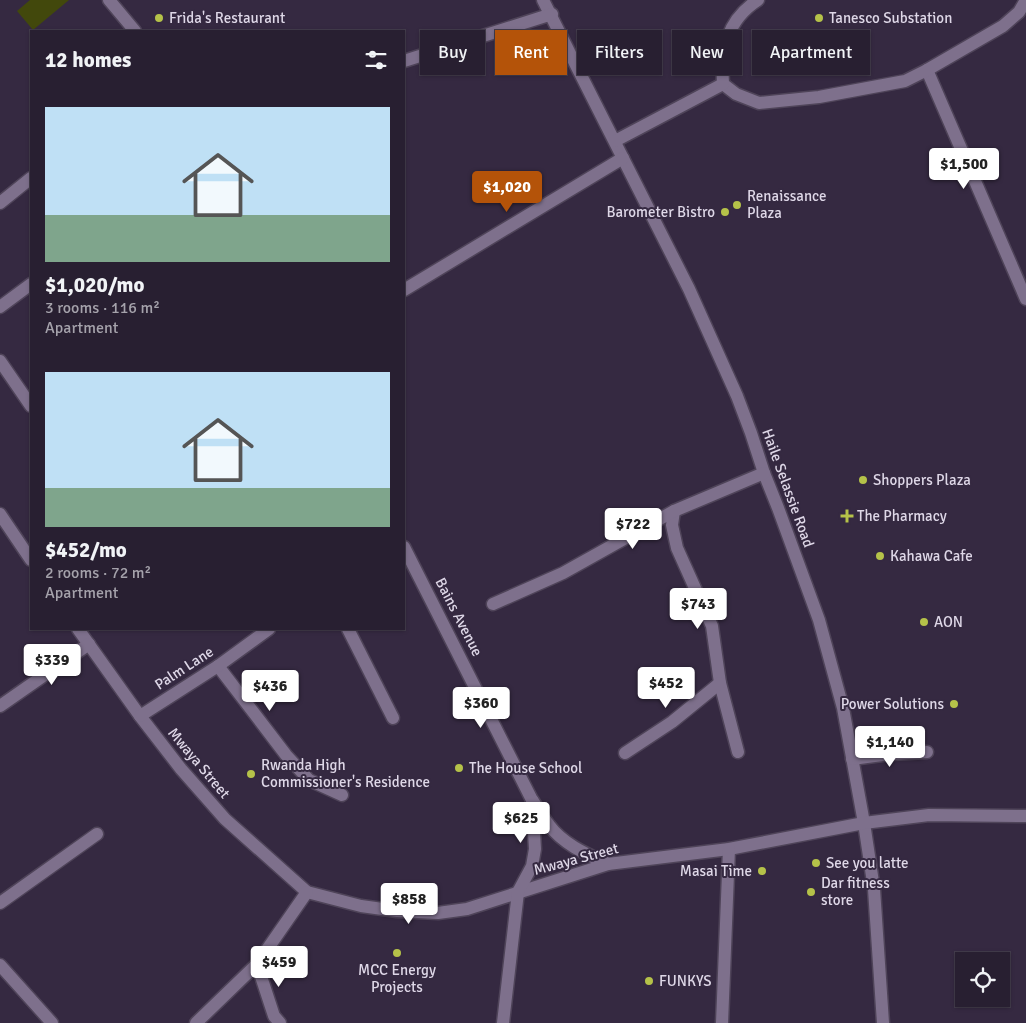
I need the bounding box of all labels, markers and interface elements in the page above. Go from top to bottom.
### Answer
place label: Frida's Restaurant [169,9,285,27]
place label: Tanesco Substation [829,9,952,27]
marker: Frida's Restaurant [153,12,165,24]
marker: Tanesco Substation [813,12,825,24]
chip: Buy [420,30,485,75]
chip: Rent [495,30,567,75]
chip: Filters [577,30,662,75]
chip: New [672,30,742,75]
chip: Apartment [752,30,870,75]
icon: filters [362,46,390,74]
text: 12 homes [45,47,131,73]
icon: home [173,140,263,230]
pin: $1,500 [923,148,1005,190]
text: $1,500 [940,154,988,174]
pin: $1,020 [466,170,548,213]
text: $1,020 [483,177,531,197]
place label: Renaissance Plaza [747,187,827,222]
marker: Renaissance Plaza [731,199,743,211]
place label: Barometer Bistro [606,203,715,221]
marker: Barometer Bistro [719,206,731,218]
text: $1,020/mo [45,272,144,298]
text: 3 rooms · 116 m² [45,298,160,318]
text: Apartment [45,318,118,338]
icon: home [173,405,263,495]
street label: Haile Selassie Road [758,426,818,550]
place label: Shoppers Plaza [873,471,971,489]
marker: Shoppers Plaza [857,474,869,486]
place label: The Pharmacy [857,507,947,525]
pin: $722 [603,508,663,550]
marker: The Pharmacy [841,510,853,522]
text: $722 [616,514,650,534]
text: $452/mo [45,537,127,563]
place label: Kahawa Cafe [890,547,973,565]
marker: Kahawa Cafe [874,550,886,562]
text: 2 rooms · 72 m² [45,563,151,583]
street label: Bains Avenue [432,575,486,659]
text: Apartment [45,583,118,603]
pin: $743 [668,588,728,630]
text: $743 [681,594,715,614]
place label: AON [934,613,963,631]
marker: AON [918,616,930,628]
street label: Palm Lane [151,642,217,694]
pin: $339 [22,644,82,686]
text: $339 [35,650,69,670]
pin: $452 [636,666,696,709]
pin: $436 [240,670,300,712]
text: $452 [649,673,683,693]
text: $436 [253,676,287,696]
pin: $360 [451,686,511,729]
text: $360 [464,693,498,713]
place label: Power Solutions [841,695,944,713]
marker: Power Solutions [948,698,960,710]
street label: Mwaya Street [164,724,234,802]
pin: $1,140 [849,726,931,768]
text: $1,140 [866,732,914,752]
place label: Rwanda High Commissioner's Residence [261,756,430,791]
place label: The House School [469,759,582,777]
marker: The House School [453,762,465,774]
marker: Rwanda High Commissioner's Residence [245,768,257,780]
pin: $625 [491,802,551,844]
text: $625 [504,808,538,828]
street label: Mwaya Street [532,839,620,879]
place label: See you latte [826,854,909,872]
marker: See you latte [810,857,822,869]
place label: Masai Time [680,862,752,880]
marker: Masai Time [756,865,768,877]
place label: Dar fitness store [821,874,890,909]
pin: $858 [379,882,439,925]
marker: Dar fitness store [805,886,817,898]
text: $858 [392,889,426,909]
pin: $459 [249,946,309,988]
marker: MCC Energy Projects [391,947,403,959]
text: $459 [262,952,296,972]
map controls [955,952,1010,1007]
button: locate [955,952,1010,1007]
place label: MCC Energy Projects [358,961,436,996]
place label: FUNKYS [659,972,712,990]
marker: FUNKYS [643,975,655,987]

